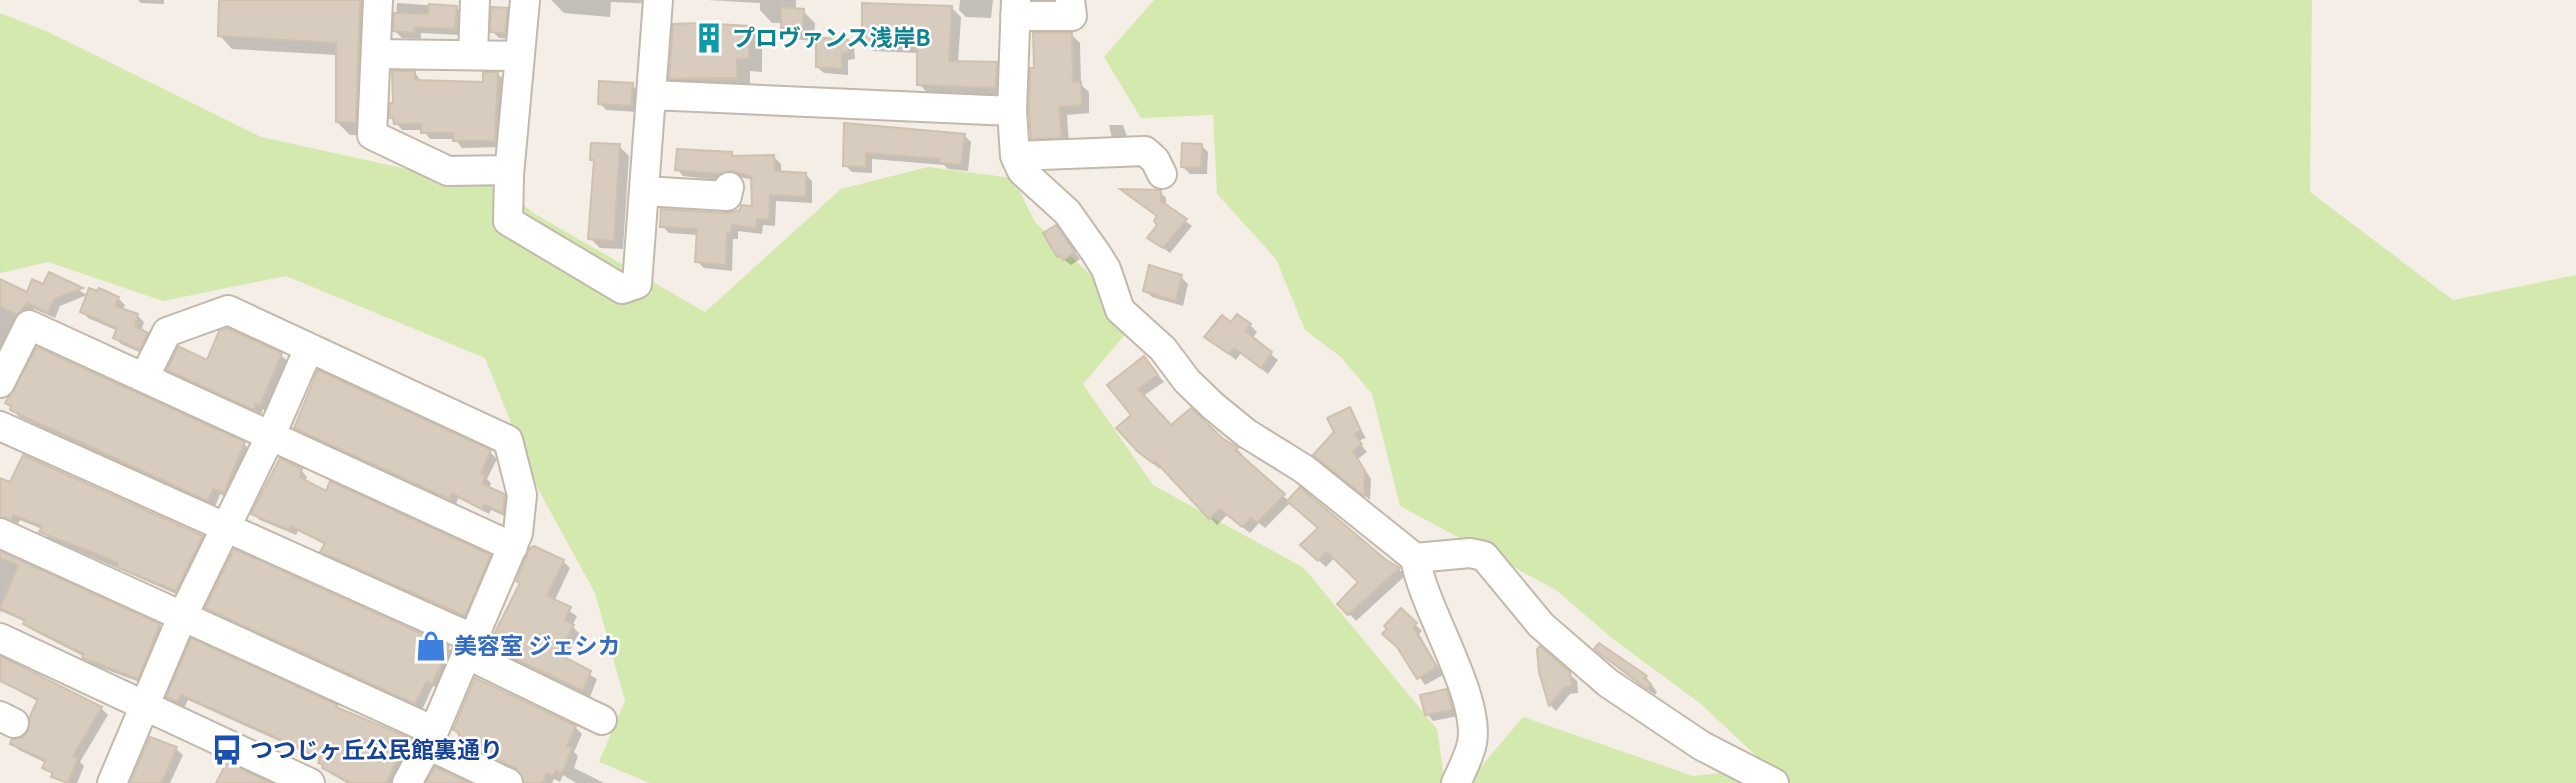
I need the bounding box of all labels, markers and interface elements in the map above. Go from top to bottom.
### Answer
building icon: プロヴァンス浅岸B [692,21,726,55]
place label: プロヴァンス浅岸B [732,25,931,50]
shop icon: 美容室 ジェシカ [414,629,448,663]
place label: 美容室 ジェシカ [454,633,620,658]
bus stop icon: つつじヶ丘公民館裏通り [210,733,244,767]
place label: つつじヶ丘公民館裏通り [250,737,503,762]

